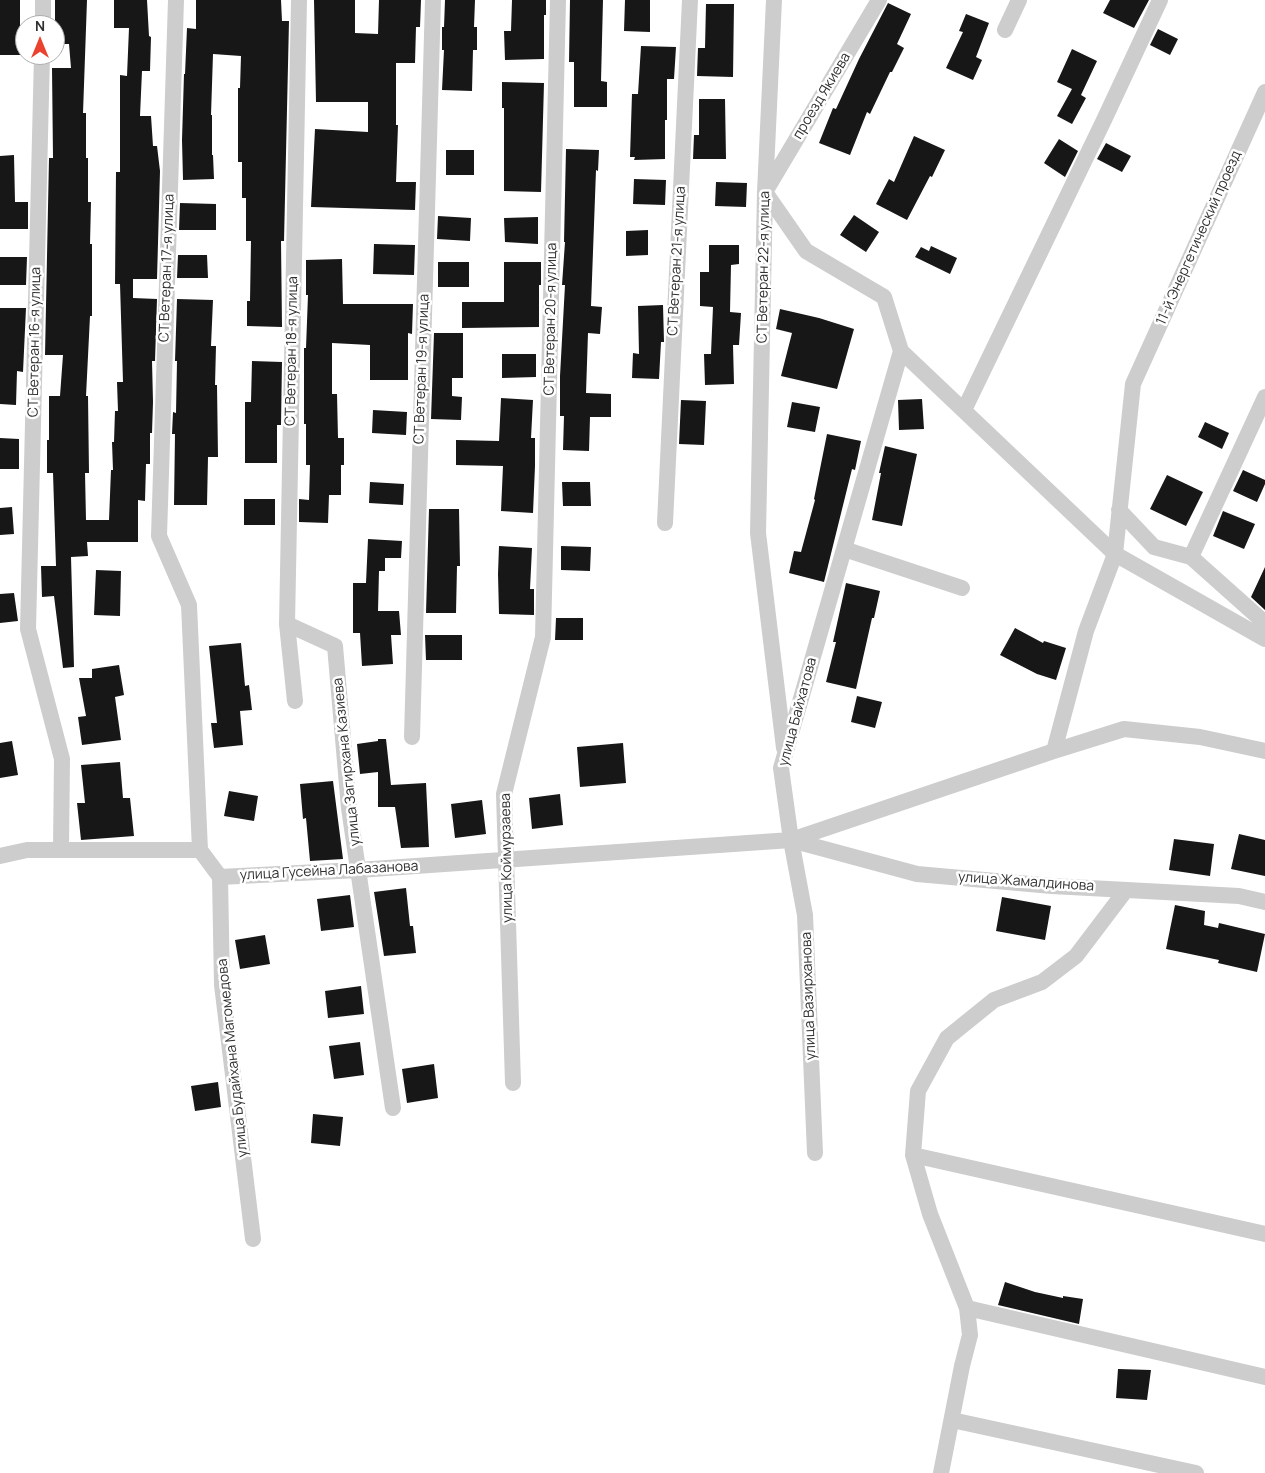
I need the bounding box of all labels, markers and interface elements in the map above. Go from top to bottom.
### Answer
north arrow [15,15,65,65]
text: N [35,16,45,35]
street label: проезд Якиева [790,50,854,142]
street label: 11-й Энергетический проезд [1153,148,1245,328]
street label: СТ Ветеран 21-я улица [665,186,689,336]
street label: СТ Ветеран 22-я улица [754,191,774,343]
street label: СТ Ветеран 17-я улица [156,193,178,343]
street label: СТ Ветеран 20-я улица [541,242,561,396]
street label: СТ Ветеран 16-я улица [25,267,45,417]
street label: СТ Ветеран 18-я улица [282,276,302,426]
street label: СТ Ветеран 19-я улица [411,294,433,444]
street label: улица Байхатова [775,656,821,768]
street label: улица Загирхана Казиева [330,677,364,847]
street label: улица Коймурзаева [497,793,517,923]
street label: улица Гусейна Лабазанова [239,858,419,884]
street label: улица Жамалдинова [957,869,1095,895]
street label: улица Вазирханова [798,932,820,1060]
street label: улица Будайхана Магомедова [214,958,252,1158]

